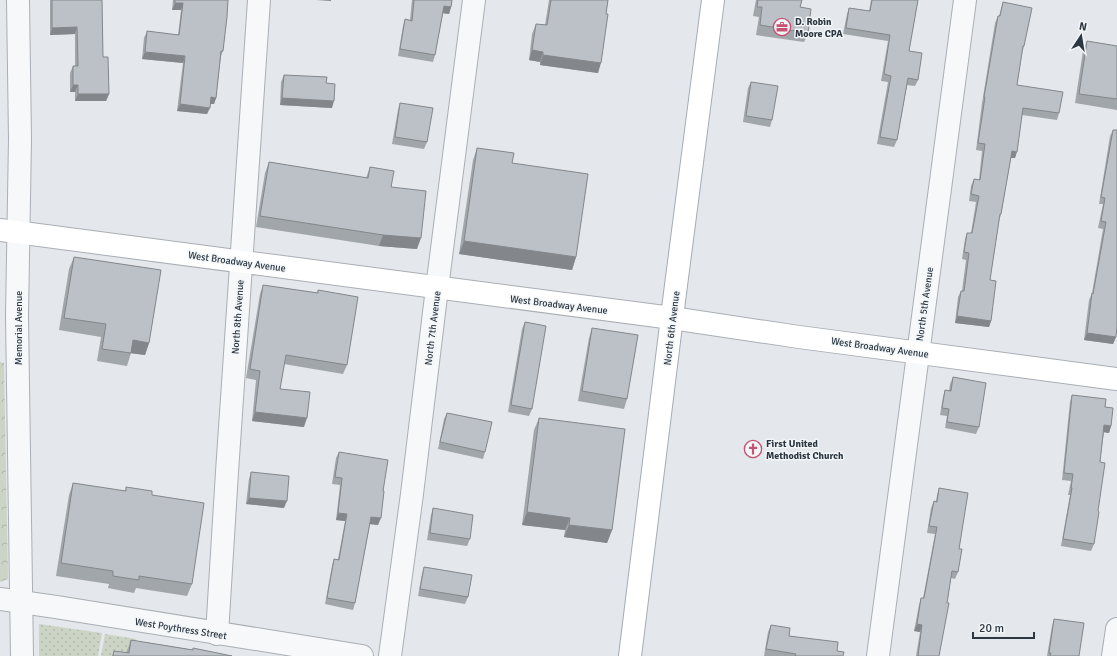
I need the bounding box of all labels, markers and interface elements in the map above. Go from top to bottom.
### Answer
place label: D. Robin Moore CPA [795,16,843,40]
north arrow [1061,16,1101,56]
office icon: D. Robin Moore CPA [772,17,792,37]
text: N [1078,20,1088,34]
street label: West Broadway Avenue [187,249,286,275]
street label: North 5th Avenue [914,266,936,342]
street label: North 8th Avenue [229,279,247,355]
street label: North 7th Avenue [422,290,444,366]
street label: North 6th Avenue [661,290,683,366]
street label: Memorial Avenue [13,291,25,365]
street label: West Broadway Avenue [509,293,608,317]
street label: West Broadway Avenue [830,335,929,361]
place label: First United Methodist Church [766,438,844,462]
church icon: First United Methodist Church [743,439,763,459]
scale bar [973,614,1034,640]
street label: West Poythress Street [134,616,228,642]
text: 20 m [979,621,1004,636]

